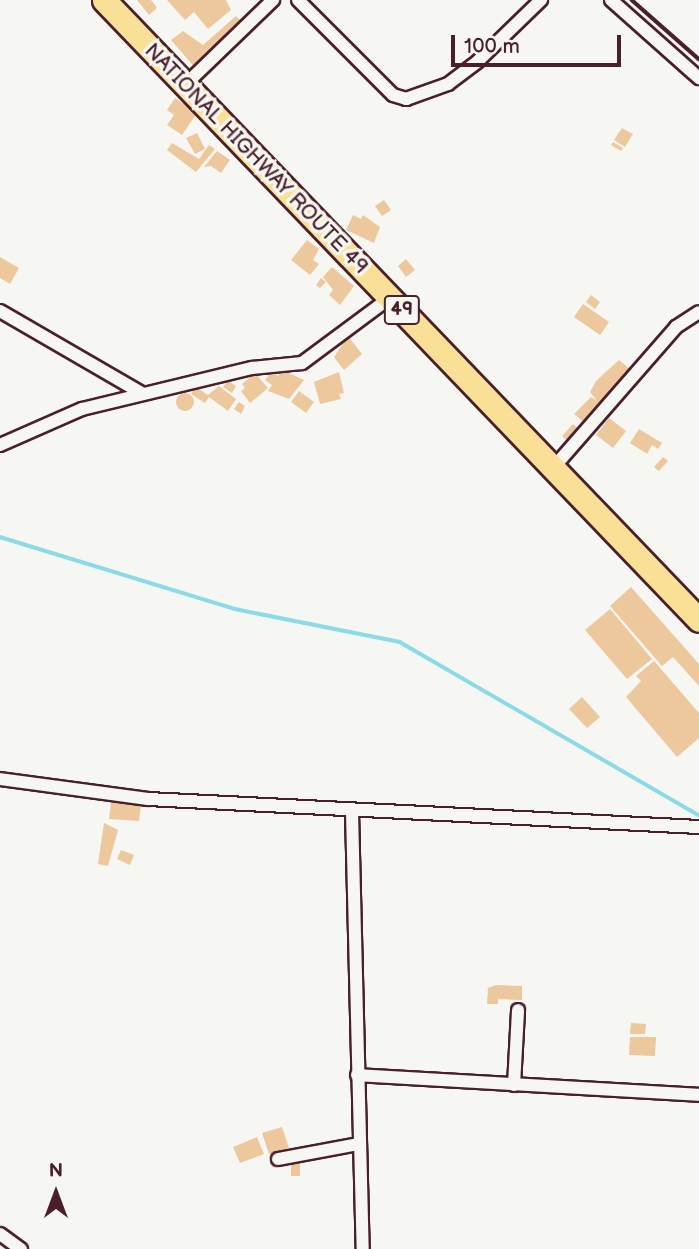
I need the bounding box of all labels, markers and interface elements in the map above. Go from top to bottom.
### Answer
scale bar [454,21,624,65]
text: 100 m [464,34,520,59]
street label: NATIONAL HIGHWAY ROUTE 49 [139,38,373,280]
road number: 49 [383,294,421,326]
north arrow [21,1158,91,1228]
text: N [49,1160,63,1183]

